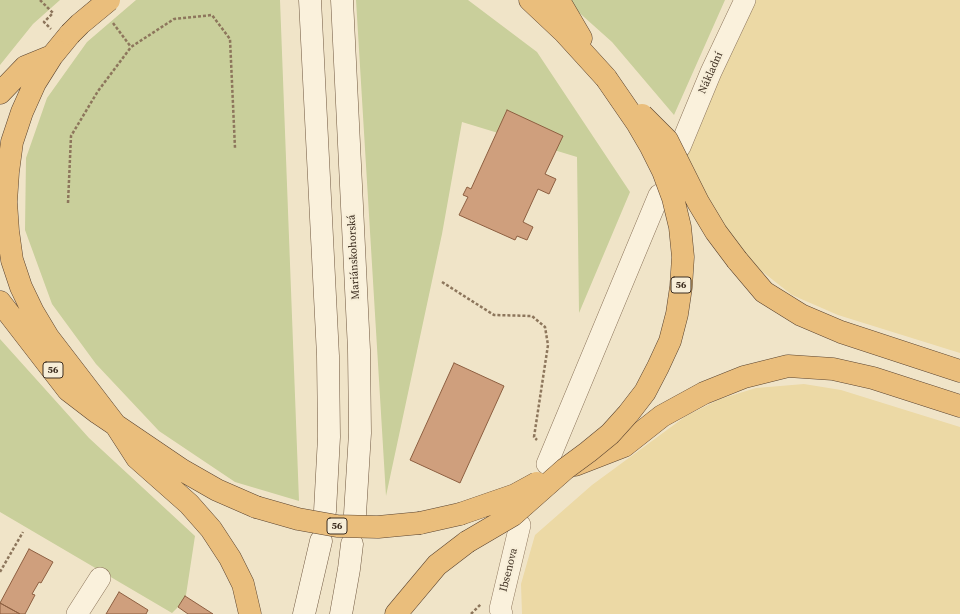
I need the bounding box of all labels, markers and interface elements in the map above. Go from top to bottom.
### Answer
street label: Nákladní [696,50,726,96]
street label: Mariánskohorská [345,214,363,300]
road number: 56 [671,277,691,293]
road number: 56 [43,362,63,378]
road number: 56 [327,518,347,534]
street label: Ibsenova [497,547,521,593]

